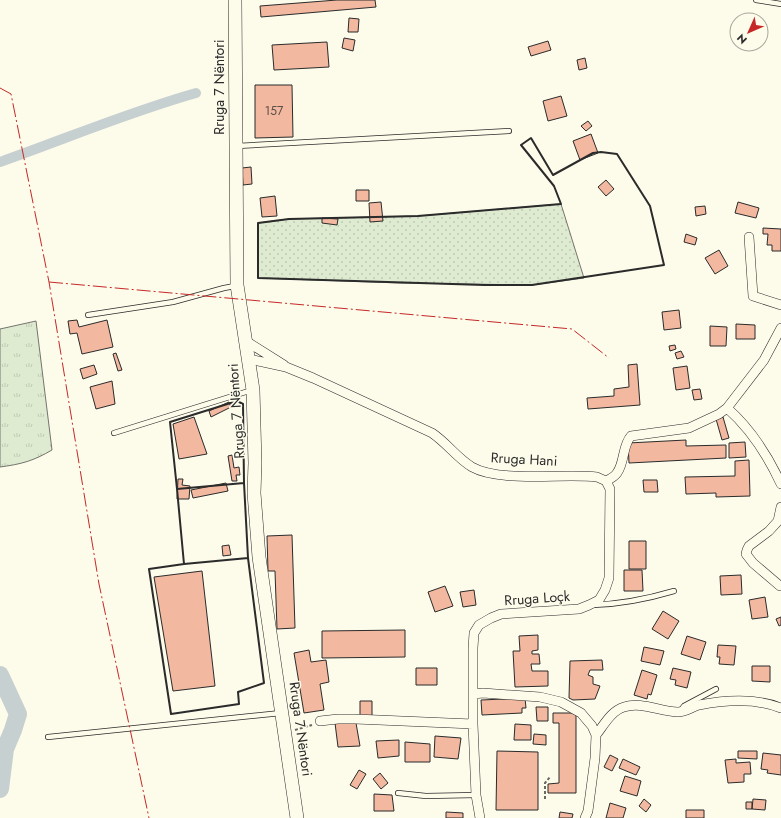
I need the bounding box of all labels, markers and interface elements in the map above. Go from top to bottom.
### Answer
north arrow [729,12,769,52]
text: N [733,30,751,48]
street label: Rruga 7 Nëntori [209,39,229,135]
house number: 157 [265,102,284,120]
street label: Rruga 7 Nëntori [223,363,249,459]
street label: Rruga Hani [490,447,558,471]
street label: Rruga Loçk [504,586,571,610]
street label: Rruga 7 Nëntori [284,680,318,778]

